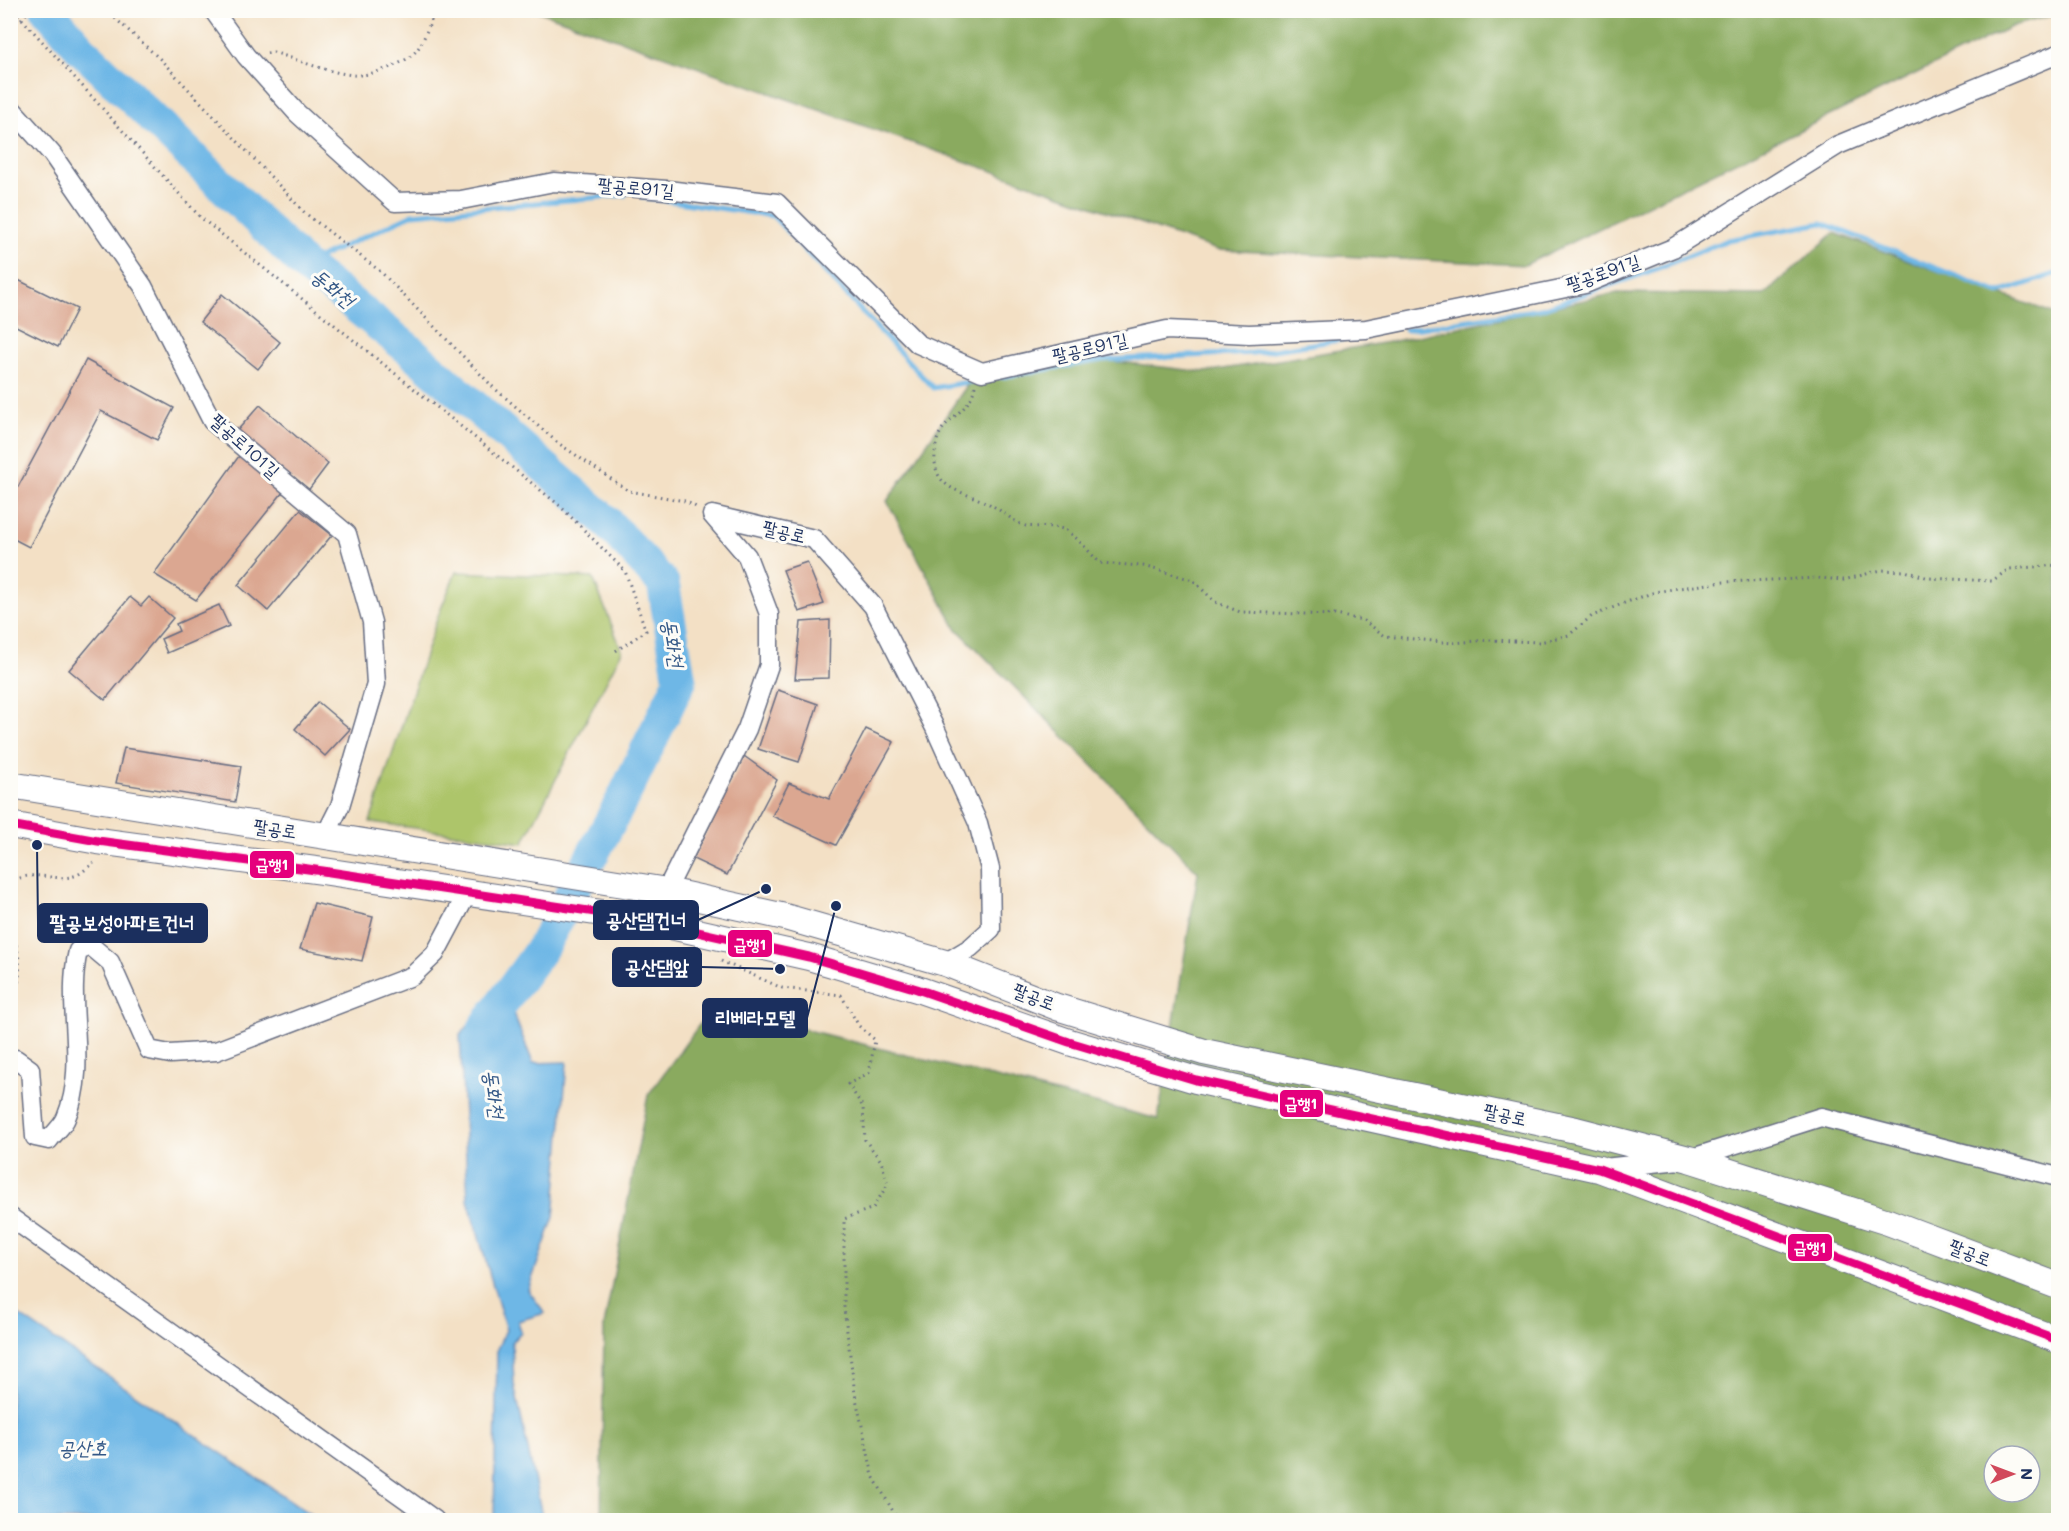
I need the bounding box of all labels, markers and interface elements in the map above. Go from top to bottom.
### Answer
street label: 팔공로91길 [597,172,676,202]
street label: 팔공로91길 [1563,248,1643,296]
water label: 동화천 [307,262,362,314]
street label: 팔공로91길 [1050,327,1130,367]
street label: 팔공로101길 [206,408,286,483]
street label: 팔공로 [760,514,808,548]
water label: 동화천 [657,617,691,671]
street label: 팔공로 [252,813,298,843]
line badge: 급행1 [249,850,295,879]
text: 급행1 [256,853,288,874]
callout: 공산댐건너 [594,901,698,939]
callout: 팔공보성아파트건너 [38,904,207,942]
text: 공산댐건너 [606,906,686,932]
text: 팔공보성아파트건너 [50,909,194,935]
line badge: 급행1 [727,929,773,958]
text: 급행1 [734,933,766,954]
callout: 공산댐앞 [613,948,701,986]
text: 공산댐앞 [625,953,689,979]
street label: 팔공로 [1010,977,1059,1015]
callout: 리베라모텔 [703,999,807,1037]
text: 리베라모텔 [715,1004,795,1030]
water label: 동화천 [479,1068,511,1121]
line badge: 급행1 [1279,1089,1324,1118]
text: 급행1 [1285,1092,1317,1113]
street label: 팔공로 [1481,1098,1529,1130]
line badge: 급행1 [1787,1233,1833,1262]
street label: 팔공로 [1946,1233,1995,1271]
text: 급행1 [1794,1236,1826,1257]
water label: 공산호 [59,1434,107,1460]
north arrow [1982,1444,2042,1504]
text: N [2017,1468,2038,1480]

